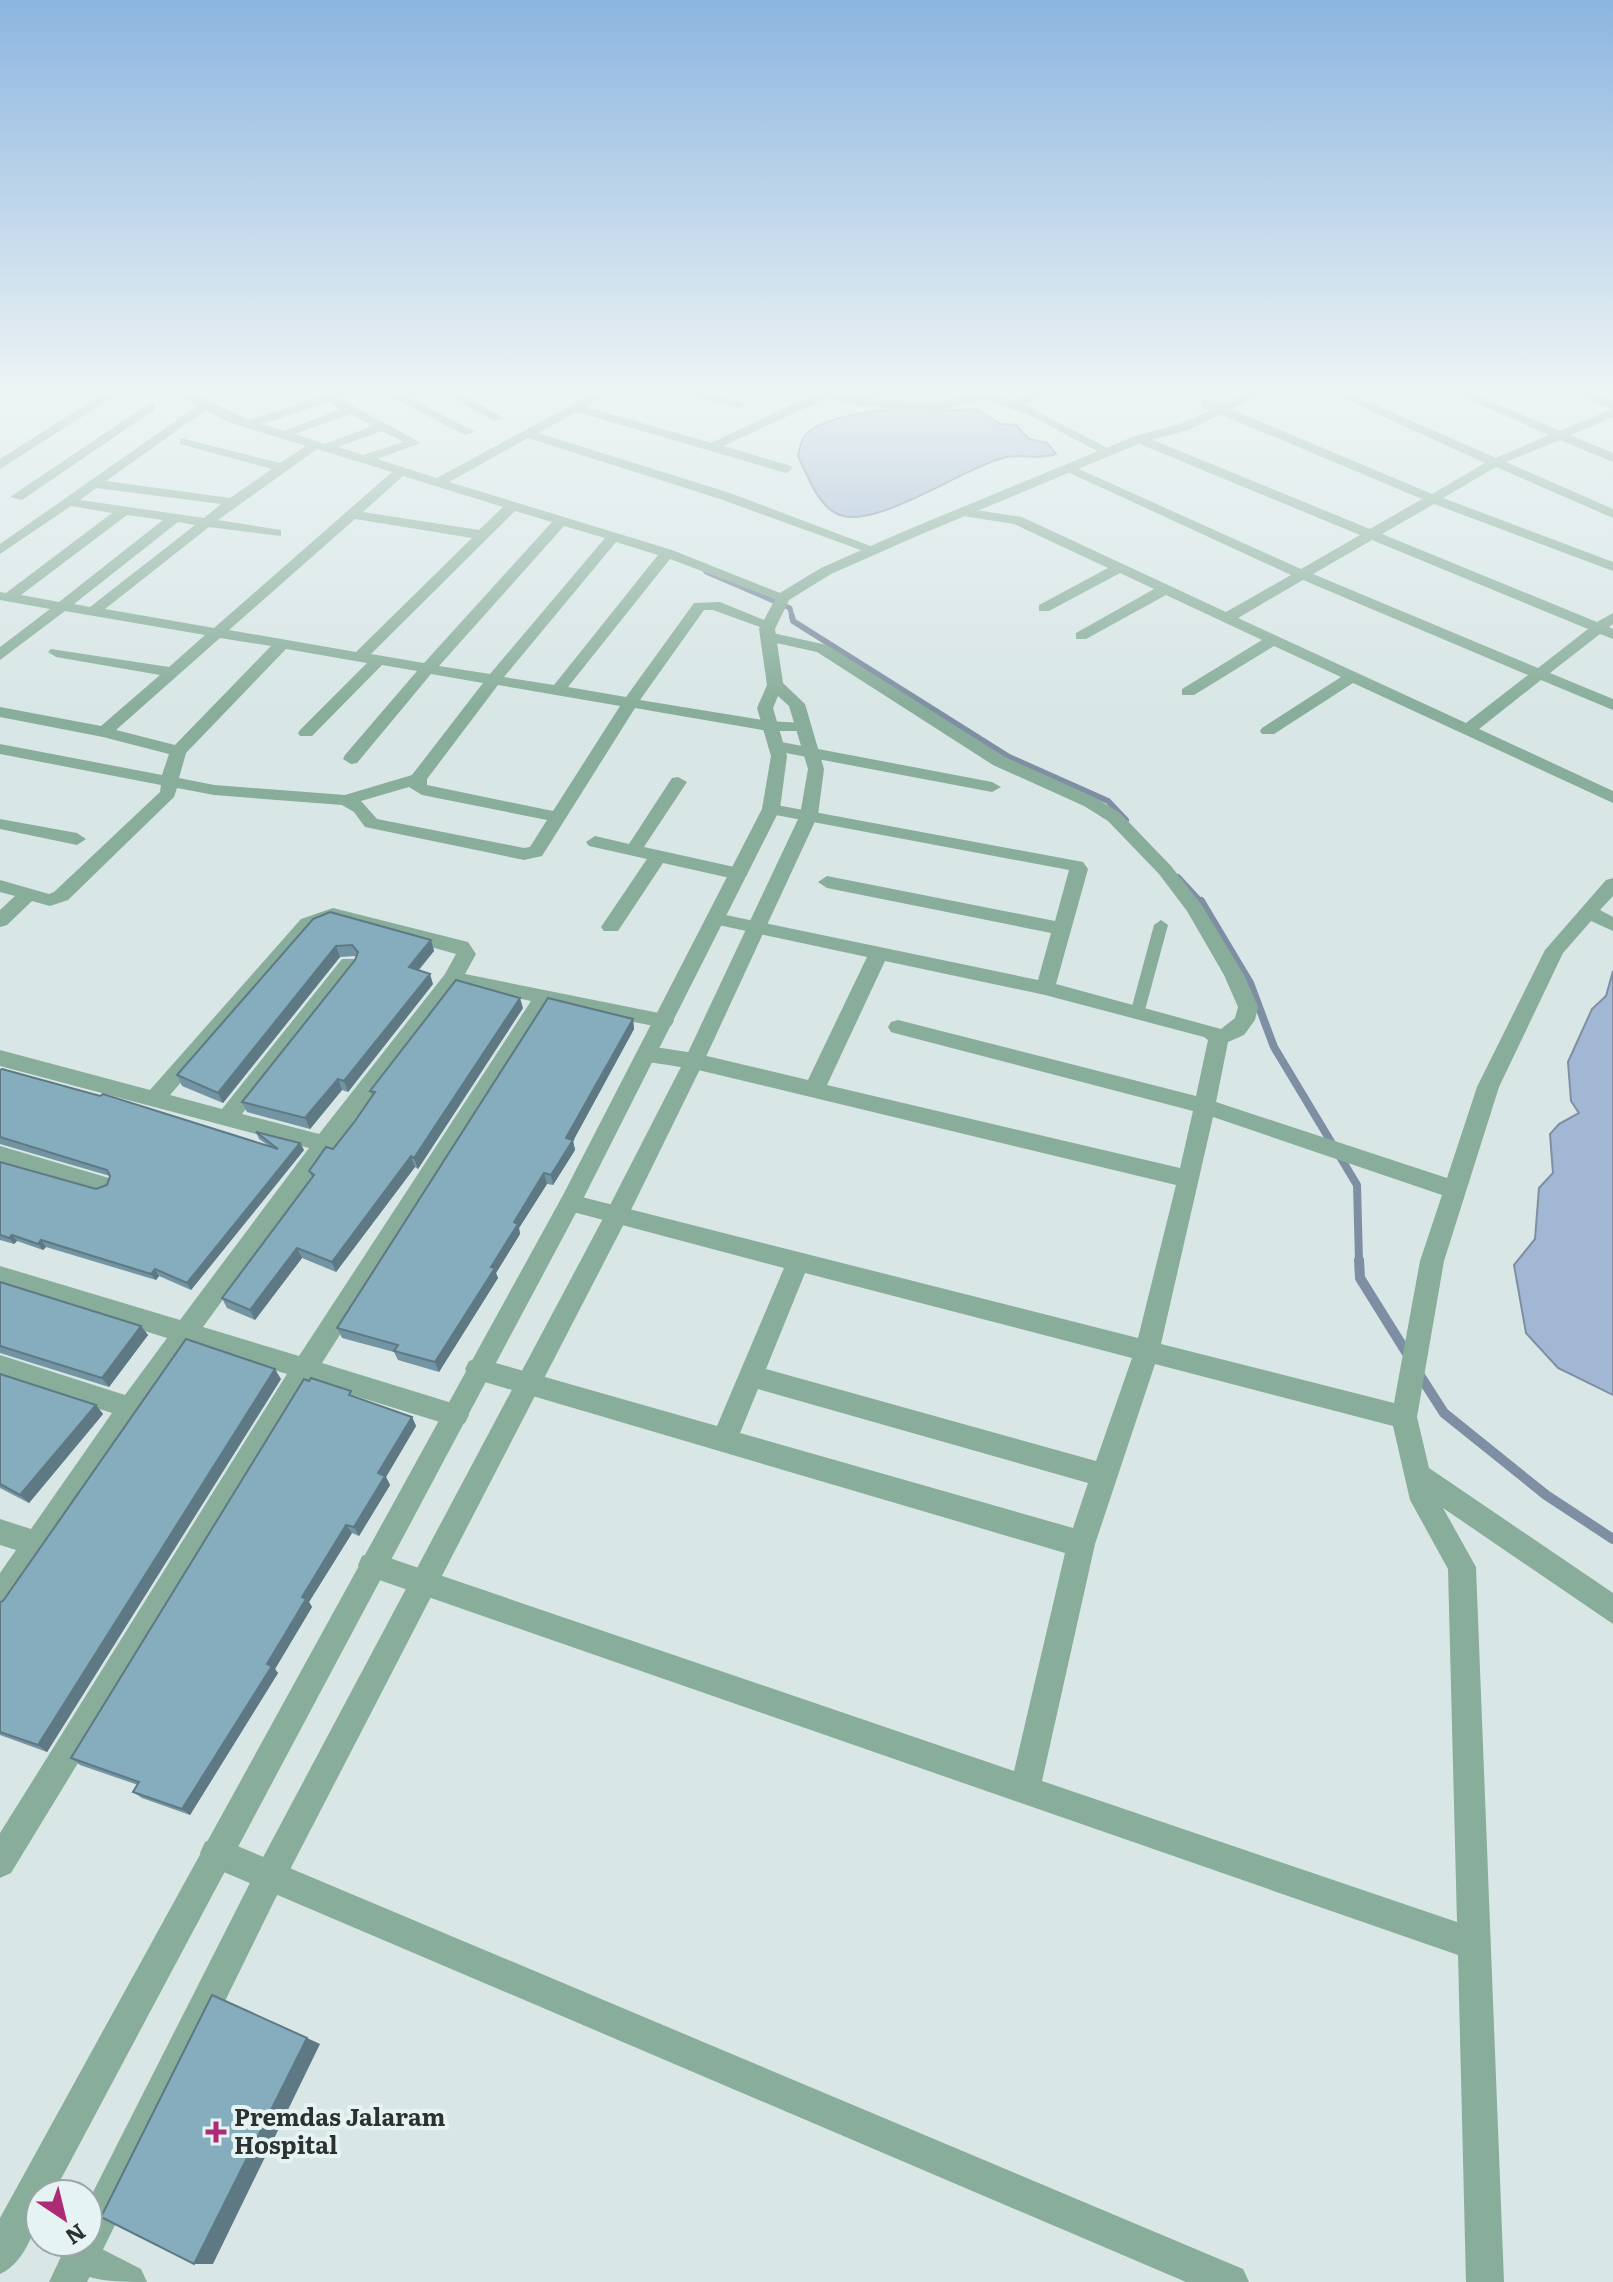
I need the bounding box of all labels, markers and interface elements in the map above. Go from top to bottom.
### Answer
place label: Premdas Jalaram Hospital [234,2098,446,2161]
marker: Premdas Jalaram Hospital [205,2121,227,2143]
north arrow [24,2178,104,2258]
text: N [59,2217,93,2254]

